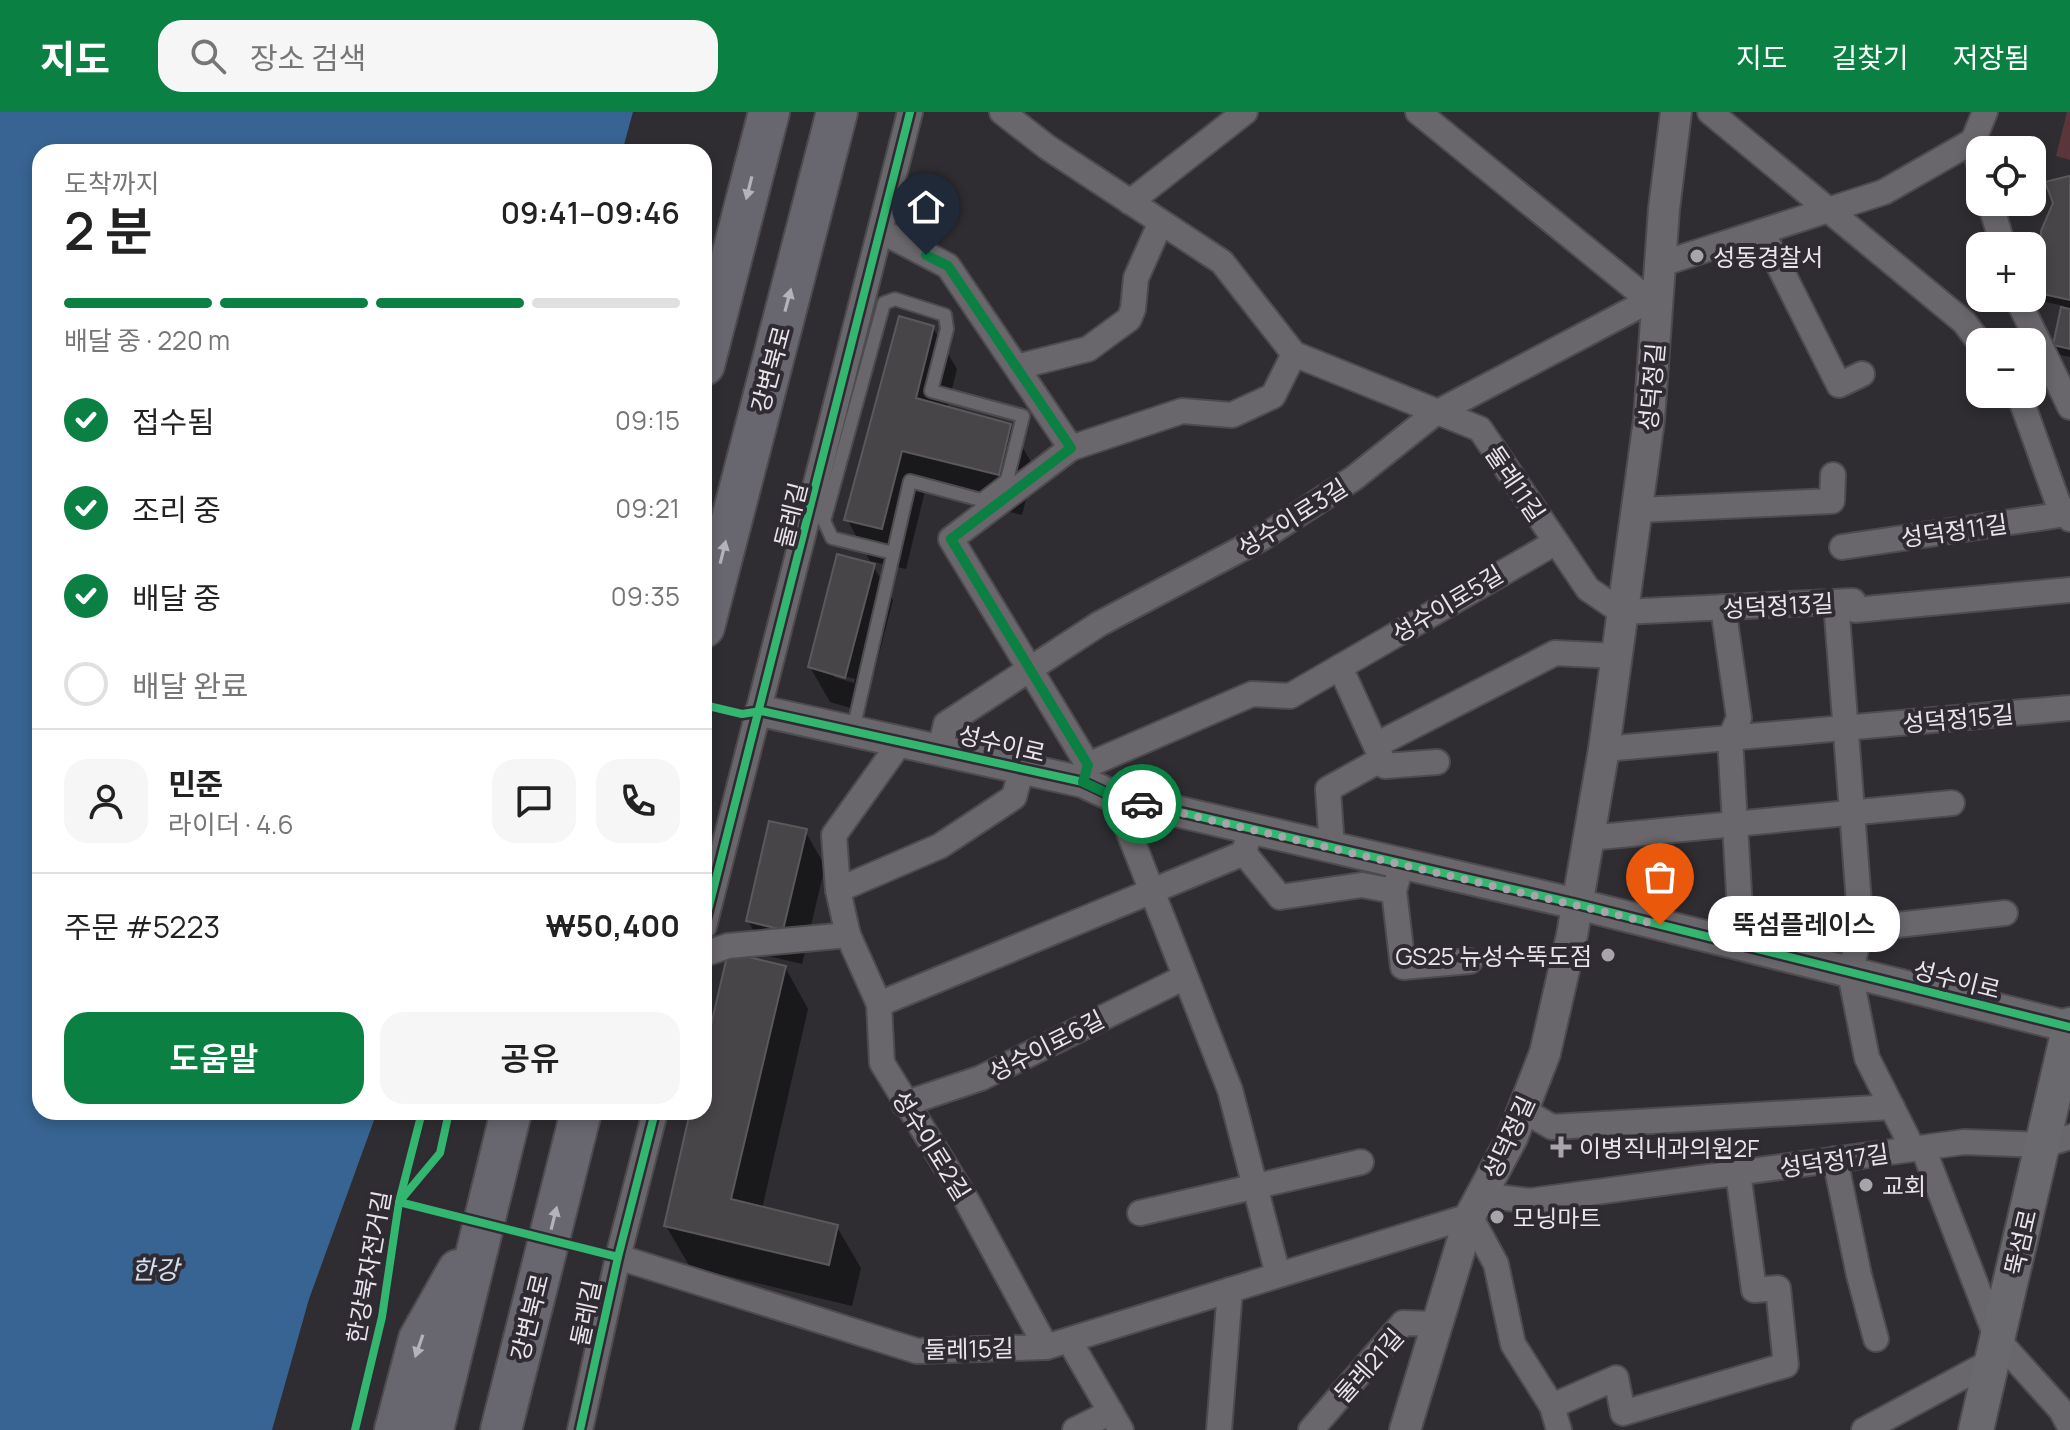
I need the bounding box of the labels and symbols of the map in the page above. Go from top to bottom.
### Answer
pin [892,173,960,255]
one-way arrow [743,175,755,200]
place label: 성동경찰서 [1713,240,1823,273]
marker: 성동경찰서 [1688,247,1706,265]
one-way arrow [783,287,795,312]
street label: 강변북로 [743,322,797,416]
street label: 성덕정길 [1631,342,1671,432]
street label: 둘레11길 [1479,439,1553,527]
street label: 성수이로3길 [1231,470,1353,564]
street label: 둘레길 [766,479,814,551]
street label: 성덕정11길 [1899,506,2009,554]
one-way arrow [718,539,730,564]
street label: 성수이로5길 [1385,557,1509,649]
street label: 성덕정13길 [1722,586,1834,624]
street label: 성덕정15길 [1901,697,2015,739]
street label: 성수이로 [955,717,1049,769]
courier [1102,764,1182,844]
pin [1626,843,1694,925]
callout: 뚝섬플레이스 [1708,897,1900,953]
place label: GS25 뉴성수뚝도점 [1395,939,1592,972]
marker: GS25 뉴성수뚝도점 [1599,946,1617,964]
street label: 성수이로 [1910,952,2004,1006]
street label: 성수이로6길 [983,1002,1109,1088]
street label: 성수이로2길 [885,1084,979,1206]
street label: 성덕정길 [1474,1090,1542,1184]
place label: 이병직내과의원2F [1579,1131,1759,1164]
marker: 이병직내과의원2F [1550,1136,1572,1158]
street label: 성덕정17길 [1777,1136,1891,1184]
place label: 교회 [1882,1169,1926,1202]
marker: 교회 [1857,1176,1875,1194]
street label: 한강북자전거길 [338,1188,398,1346]
place label: 모닝마트 [1513,1201,1601,1234]
one-way arrow [548,1206,560,1231]
street label: 뚝섬로 [1996,1206,2044,1278]
marker: 모닝마트 [1488,1208,1506,1226]
water label: 한강 [131,1251,182,1287]
street label: 강변북로 [502,1270,556,1364]
street label: 둘레길 [562,1277,608,1349]
street label: 둘레21길 [1326,1321,1410,1409]
street label: 둘레15길 [924,1331,1014,1365]
one-way arrow [412,1334,424,1358]

